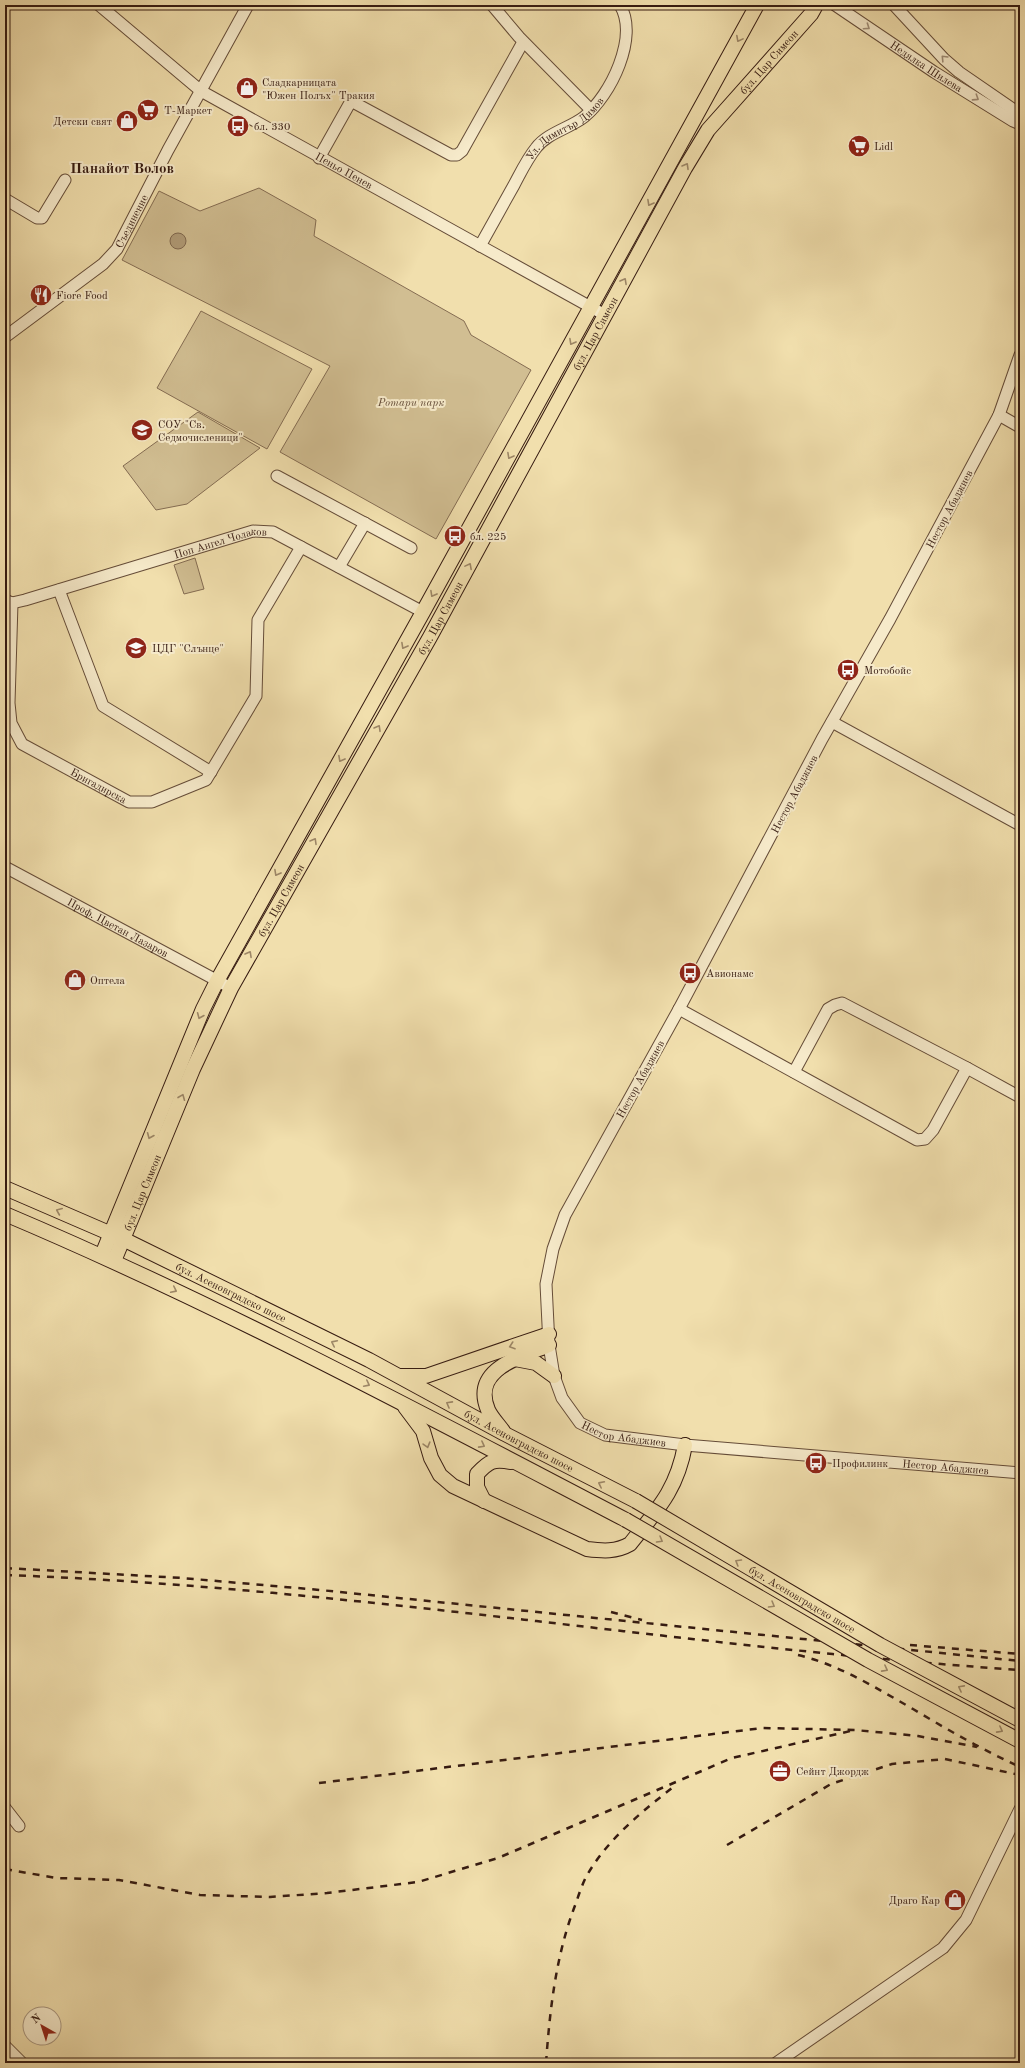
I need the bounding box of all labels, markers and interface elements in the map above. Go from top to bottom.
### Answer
one-way arrow [863,22,870,30]
street label: бул. Цар Симеон [738,29,801,97]
one-way arrow [736,35,743,43]
street label: Недялка Шилева [887,40,964,95]
one-way arrow [941,55,948,63]
shop icon: Сладкарницата "Южен Полъх" Тракия [234,75,260,101]
place label: Сладкарницата "Южен Полъх" Тракия [262,78,375,102]
one-way arrow [972,93,979,100]
street label: Ул. Димитър Димов [525,96,607,162]
supermarket icon: Т-Маркет [135,97,161,123]
place label: Т-Маркет [164,106,212,117]
shop icon: Детски свят [114,108,140,134]
bus stop icon: бл. 330 [225,113,251,139]
place label: Детски свят [53,117,112,128]
place label: бл. 330 [254,122,290,133]
supermarket icon: Lidl [846,133,872,159]
place label: Lidl [874,142,893,153]
street label: Пеньо Пенев [313,151,374,192]
district label: Панайот Волов [70,162,174,177]
one-way arrow [681,163,688,171]
street label: Съединение [114,193,151,250]
one-way arrow [647,199,654,206]
one-way arrow [619,277,626,285]
restaurant icon: Fiore Food [28,282,54,308]
place label: Fiore Food [56,291,108,302]
street label: бул. Цар Симеон [572,296,621,373]
one-way arrow [570,338,577,345]
park label: Ротари парк [377,398,444,409]
school or university icon: СОУ "Св. Седмочисленици" [129,417,155,443]
place label: СОУ "Св. Седмочисленици" [158,420,243,444]
one-way arrow [507,451,514,459]
street label: Нестор Абаджиев [925,469,976,551]
bus stop icon: бл. 225 [442,523,468,549]
street label: Поп Ангел Чолаков [173,527,267,562]
place label: бл. 225 [470,532,506,543]
one-way arrow [464,563,472,570]
street label: бул. Цар Симеон [417,580,466,657]
one-way arrow [431,590,438,597]
school or university icon: ЦДГ "Слънце" [123,635,149,661]
one-way arrow [402,642,409,649]
place label: ЦДГ "Слънце" [152,644,224,655]
bus stop icon: Мотобойс [835,657,861,683]
place label: Мотобойс [864,666,911,677]
one-way arrow [374,725,381,732]
street label: Нестор Абаджиев [770,754,821,836]
one-way arrow [338,755,345,763]
street label: Бригадирска [68,767,128,807]
one-way arrow [309,838,316,845]
street label: бул. Цар Симеон [257,863,307,939]
one-way arrow [275,869,282,876]
street label: Проф. Цветан Лазаров [65,897,170,960]
one-way arrow [245,951,252,958]
bus stop icon: Авионамс [677,960,703,986]
shop icon: Оптела [62,967,88,993]
place label: Авионамс [706,969,754,980]
place label: Оптела [90,976,126,987]
one-way arrow [197,1011,205,1019]
street label: Нестор Абаджиев [615,1039,667,1120]
one-way arrow [177,1093,185,1101]
one-way arrow [147,1131,155,1139]
street label: бул. Цар Симеон [123,1153,164,1233]
one-way arrow [56,1208,63,1216]
street label: бул. Асеновградско шосе [174,1262,287,1325]
one-way arrow [170,1285,178,1293]
one-way arrow [331,1340,338,1348]
one-way arrow [508,1342,515,1350]
one-way arrow [362,1379,370,1387]
one-way arrow [446,1401,453,1408]
street label: бул. Асеновградско шосе [462,1409,575,1475]
street label: Нестор Абаджиев [579,1420,667,1450]
one-way arrow [478,1440,485,1447]
one-way arrow [422,1441,431,1448]
bus stop icon: Профилинк [803,1450,829,1476]
place label: Профилинк [832,1459,889,1470]
street label: Нестор Абаджиев [902,1459,989,1477]
one-way arrow [598,1481,605,1488]
one-way arrow [655,1535,663,1542]
one-way arrow [735,1559,742,1567]
street label: бул. Асеновградско шосе [746,1565,857,1636]
one-way arrow [768,1600,775,1607]
one-way arrow [881,1664,888,1672]
one-way arrow [958,1686,965,1693]
one-way arrow [996,1725,1003,1733]
office icon: Сейнт Джордж [767,1758,793,1784]
place label: Сейнт Джордж [796,1767,869,1778]
shop icon: Драго Кар [942,1887,968,1913]
place label: Драго Кар [889,1896,940,1907]
north arrow [22,2006,62,2046]
text: N [30,2012,44,2026]

